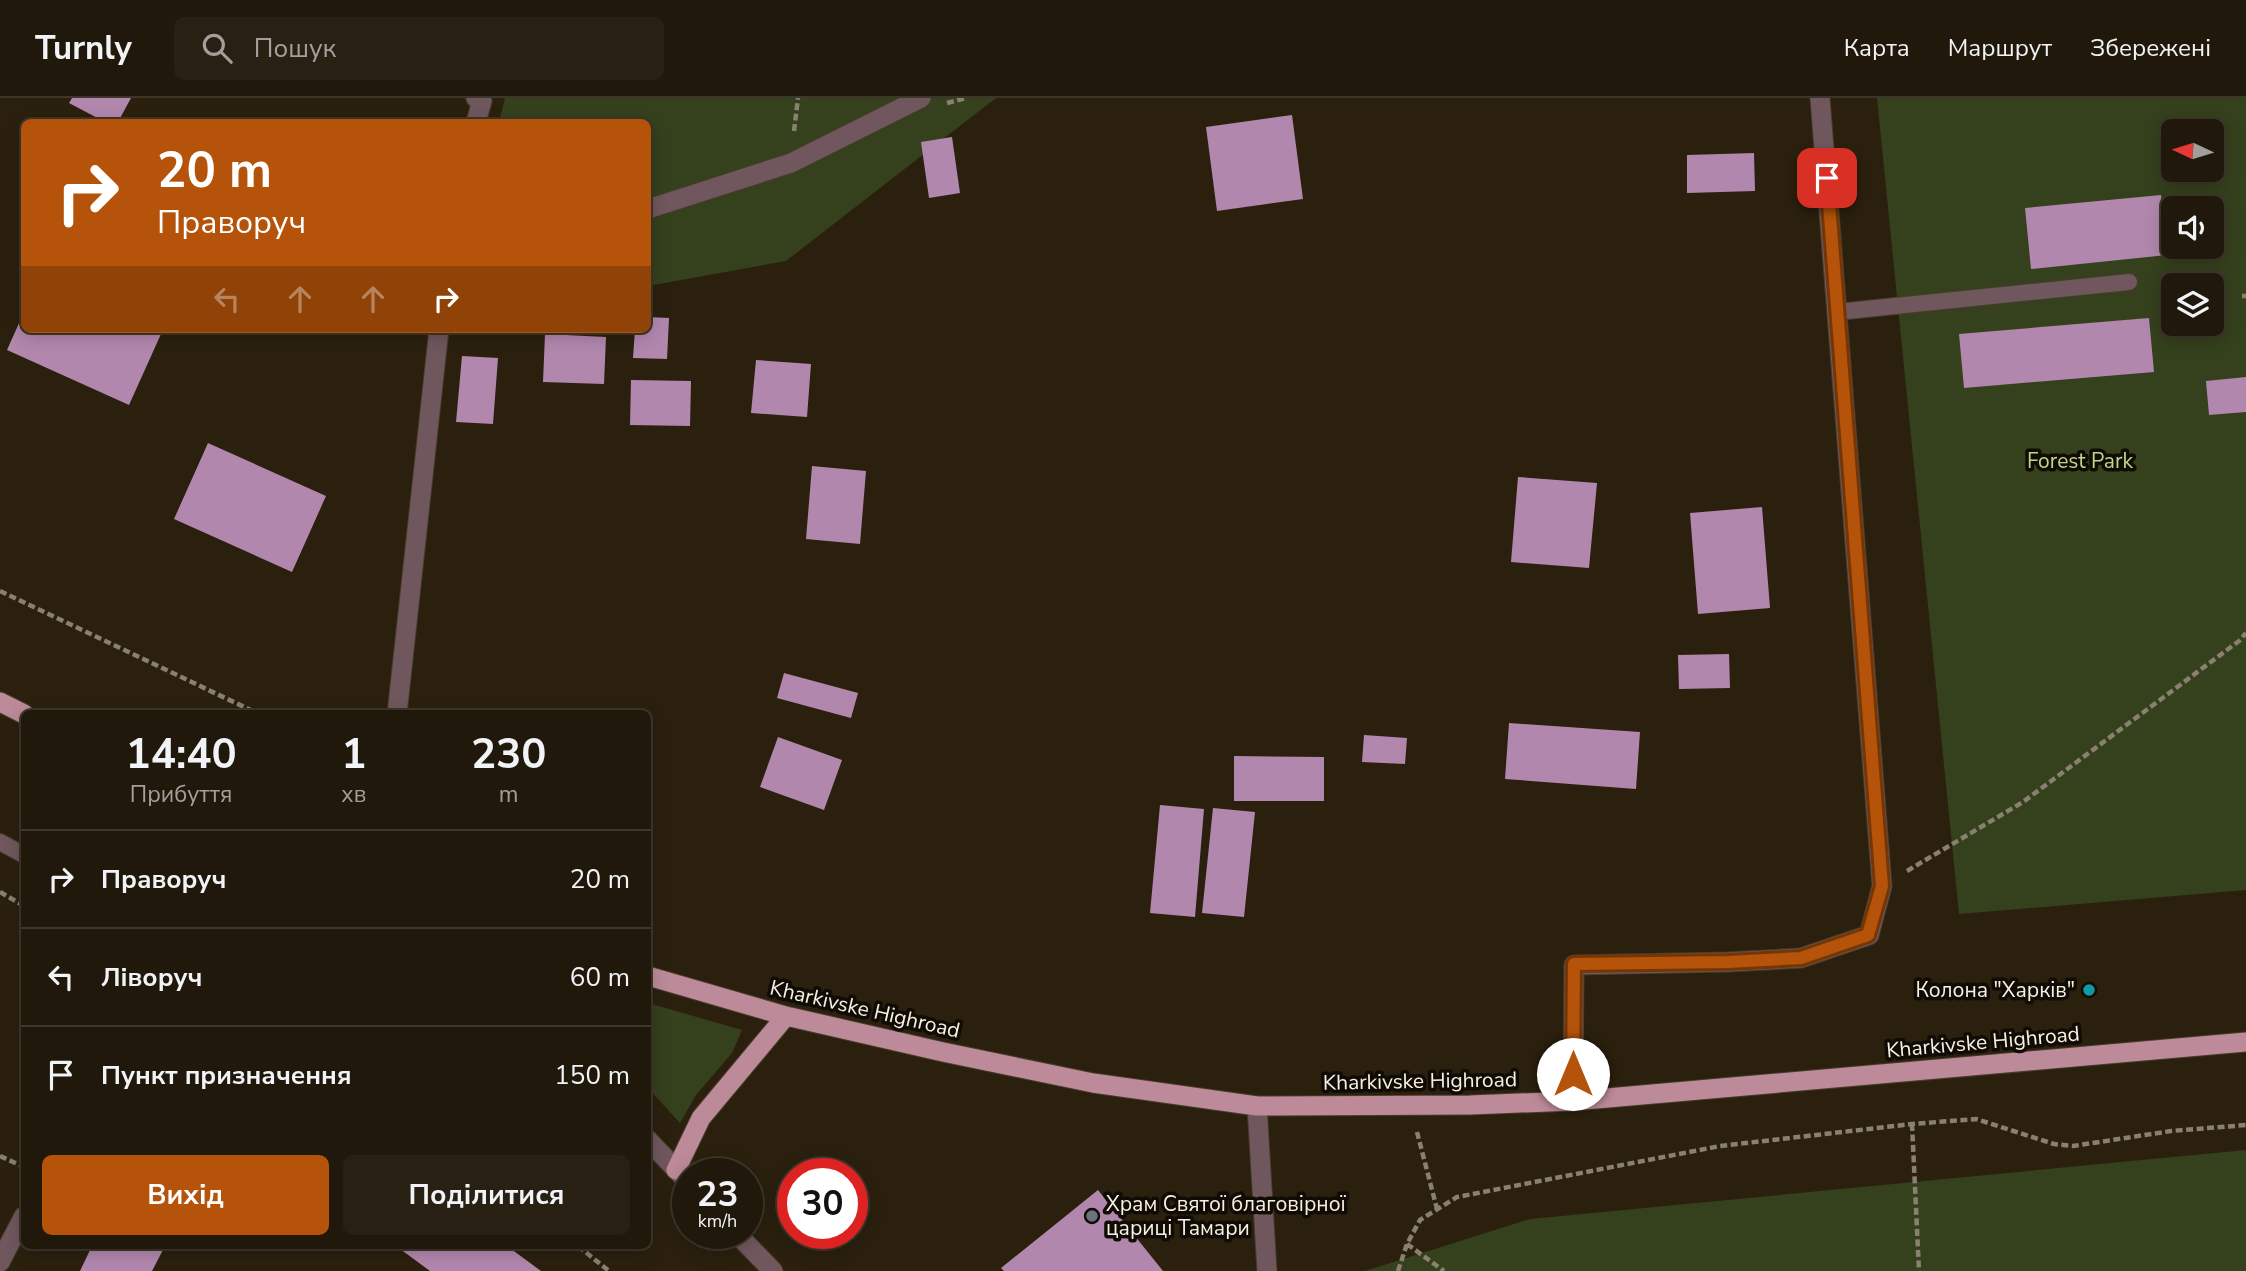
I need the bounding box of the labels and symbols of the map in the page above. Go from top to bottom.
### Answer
north arrow [2161,119,2224,182]
pin [1797,148,1857,208]
park label: Forest Park [2027,447,2134,475]
street label: Kharkivske Highroad [767,974,963,1044]
place label: Колона "Харків" [1916,976,2075,1004]
marker: Колона "Харків" [2081,982,2097,998]
street label: Kharkivske Highroad [1885,1020,2081,1064]
position arrow [1536,1037,1610,1111]
street label: Kharkivske Highroad [1323,1065,1517,1097]
speed limit sign: 30 [777,1158,868,1249]
place label: Храм Святої благовірної цариці Тамари [1106,1190,1347,1242]
marker: Храм Святої благовірної цариці Тамари [1084,1208,1100,1224]

